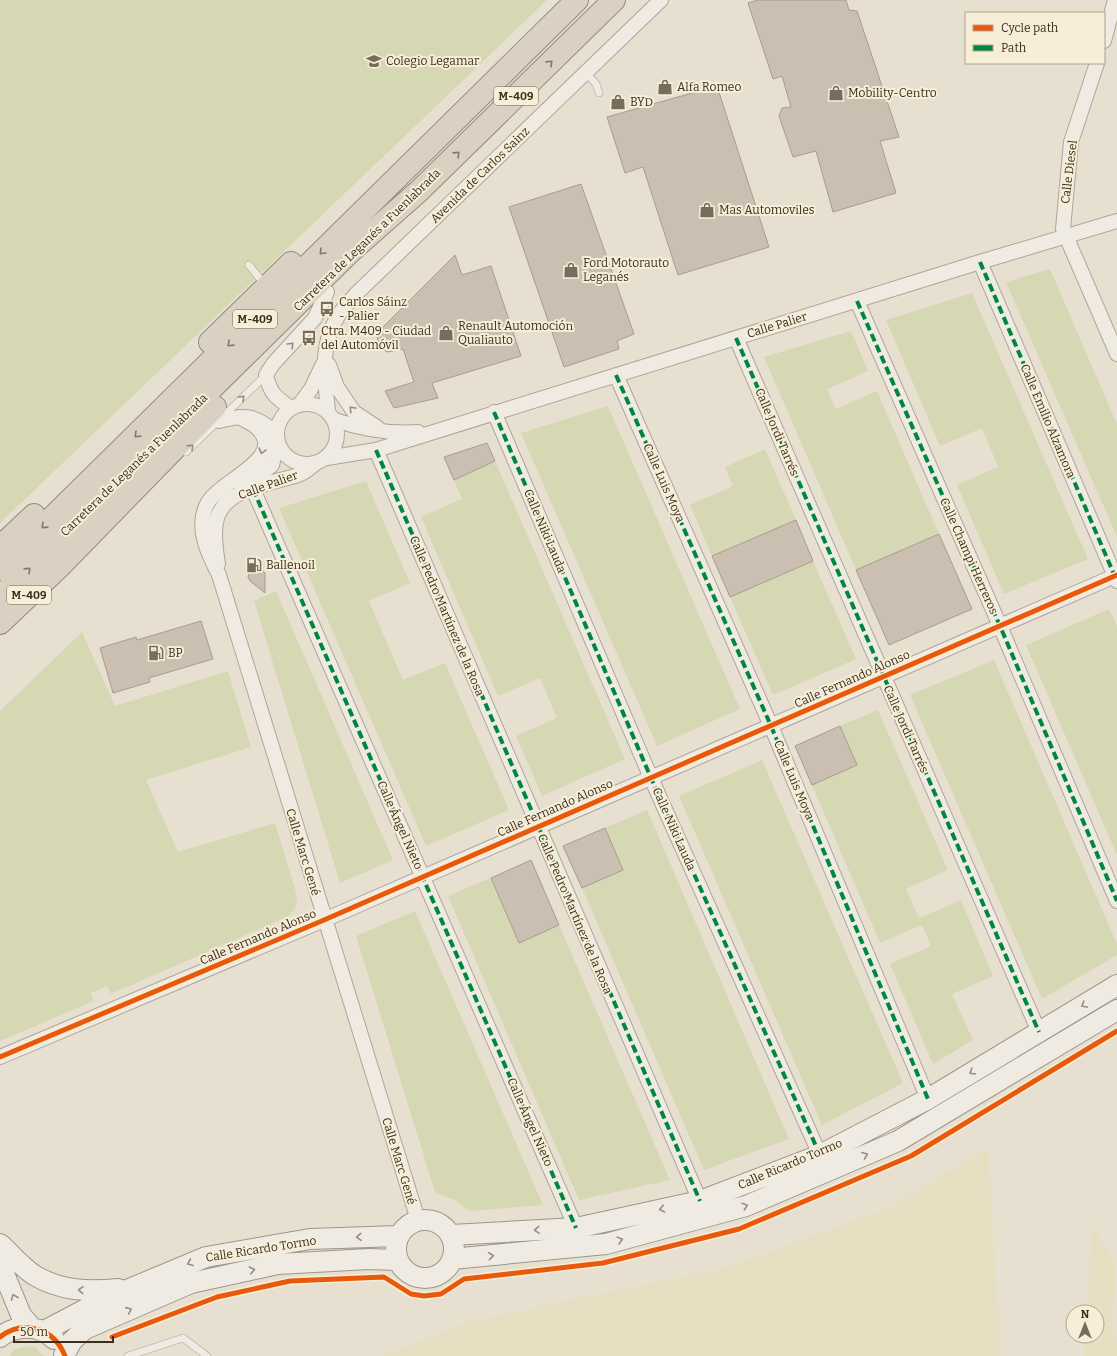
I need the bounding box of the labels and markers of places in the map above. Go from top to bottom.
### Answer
school or university icon: Colegio Legamar [365,52,383,70]
place label: Colegio Legamar [386,54,480,68]
shop icon: Alfa Romeo [656,78,674,96]
place label: Alfa Romeo [677,80,741,94]
shop icon: Mobility-Centro [827,84,845,102]
place label: Mobility-Centro [848,86,937,100]
shop icon: BYD [609,93,627,111]
place label: BYD [630,95,653,109]
shop icon: Mas Automoviles [698,201,716,219]
place label: Mas Automoviles [719,203,815,217]
place label: Ford Motorauto Leganés [583,256,669,284]
shop icon: Ford Motorauto Leganés [562,261,580,279]
place label: Carlos Sáinz - Palier [339,295,407,323]
bus stop icon: Carlos Sáinz - Palier [318,300,336,318]
place label: Renault Automoción Qualiauto [458,319,573,347]
place label: Ctra. M409 - Ciudad del Automóvil [321,324,431,352]
shop icon: Renault Automoción Qualiauto [437,324,455,342]
bus stop icon: Ctra. M409 - Ciudad del Automóvil [300,329,318,347]
fuel station icon: Ballenoil [245,556,263,574]
place label: Ballenoil [266,558,316,572]
fuel station icon: BP [147,644,165,662]
place label: BP [168,646,183,660]

